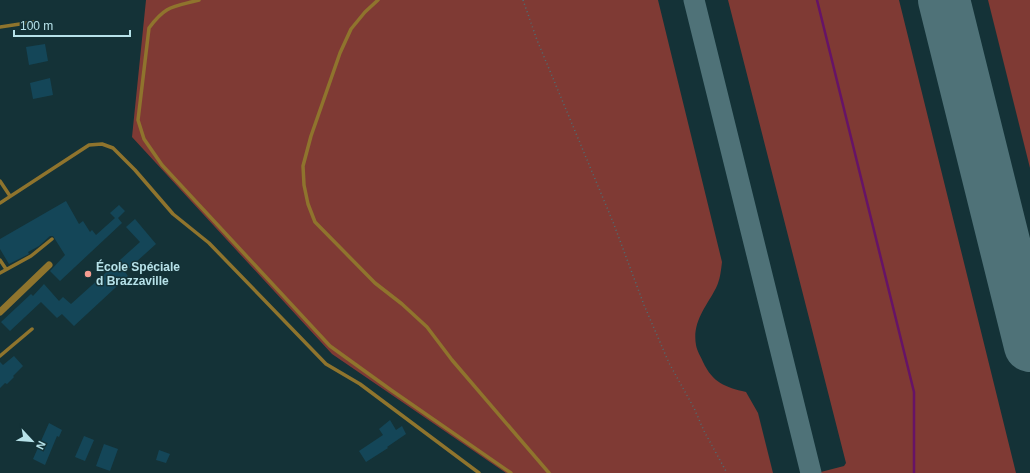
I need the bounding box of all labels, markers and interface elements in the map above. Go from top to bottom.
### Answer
scale bar [14,12,130,38]
text: 100 m [20,19,53,33]
place label: École Spéciale d Brazzaville [96,259,180,288]
marker: École Spéciale d Brazzaville [83,269,93,279]
north arrow [12,421,52,461]
text: N [34,439,48,452]

